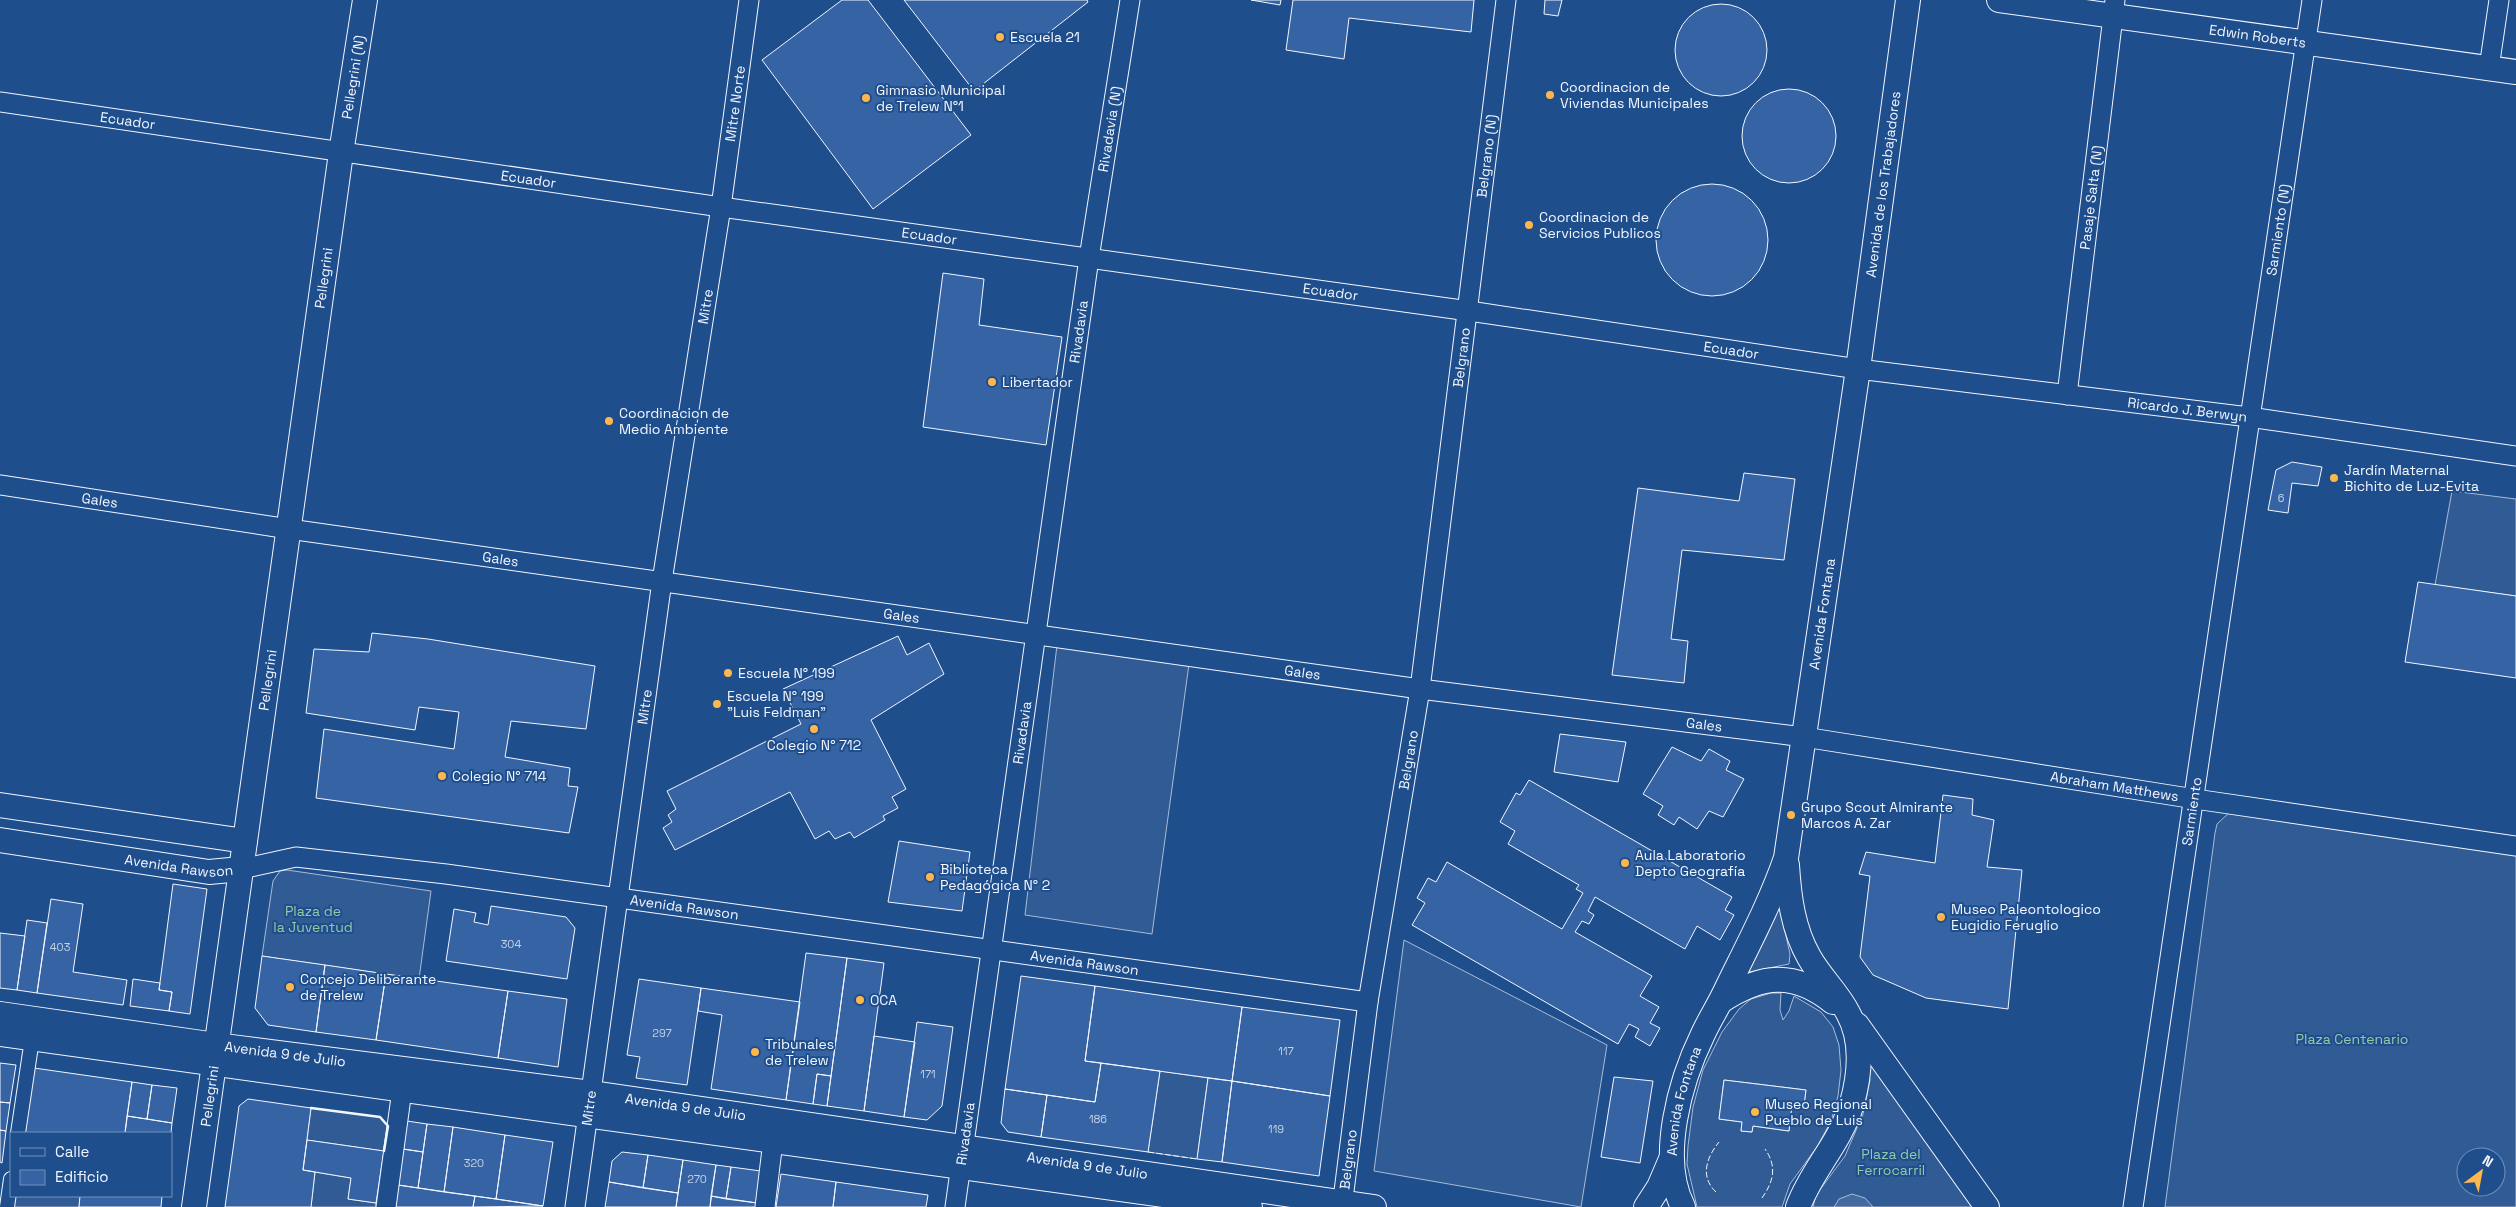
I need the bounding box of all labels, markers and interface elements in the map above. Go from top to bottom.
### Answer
street label: Edwin Roberts [2208,20,2307,52]
place label: Escuela 21 [1010,28,1080,46]
marker: Escuela 21 [994,31,1006,43]
street label: Pellegrini (N) [337,34,368,120]
street label: Mitre Norte [721,64,749,143]
place label: Coordinacion de Viviendas Municipales [1560,78,1709,112]
place label: Gimnasio Municipal de Trelew N°1 [876,81,1005,115]
street label: Rivadavia (N) [1094,85,1125,173]
marker: Coordinacion de Viviendas Municipales [1544,89,1556,101]
street label: Avenida de los Trabajadores [1862,90,1905,278]
marker: Gimnasio Municipal de Trelew N°1 [860,92,872,104]
street label: Ecuador [99,108,157,134]
street label: Belgrano (N) [1472,113,1501,199]
street label: Pasaje Salta (N) [2076,144,2106,251]
street label: Ecuador [500,166,557,192]
street label: Sarmiento (N) [2262,183,2294,277]
place label: Coordinacion de Servicios Publicos [1539,208,1661,242]
marker: Coordinacion de Servicios Publicos [1523,219,1535,231]
street label: Ecuador [901,223,958,249]
street label: Pellegrini [310,246,337,310]
street label: Ecuador [1302,279,1359,304]
street label: Mitre [694,288,717,325]
street label: Rivadavia [1065,299,1092,364]
street label: Belgrano [1449,326,1474,389]
street label: Ecuador [1702,337,1760,363]
place label: Libertador [1002,373,1073,391]
marker: Libertador [986,376,998,388]
street label: Ricardo J. Berwyn [2127,393,2248,426]
place label: Coordinacion de Medio Ambiente [619,404,729,438]
marker: Coordinacion de Medio Ambiente [603,415,615,427]
place label: Jardín Maternal Bichito de Luz-Evita [2344,461,2479,495]
marker: Jardín Maternal Bichito de Luz-Evita [2328,472,2340,484]
street label: Gales [80,489,119,512]
house number: 6 [2278,491,2285,505]
street label: Gales [481,547,520,570]
street label: Avenida Fontana [1805,557,1839,671]
street label: Gales [882,604,921,627]
street label: Pellegrini [254,648,281,712]
street label: Gales [1283,661,1322,684]
place label: Escuela N° 199 [738,664,835,682]
marker: Escuela N° 199 [722,667,734,679]
place label: Escuela N° 199 "Luis Feldman" [727,687,826,721]
street label: Mitre [633,688,656,726]
marker: Escuela N° 199 "Luis Feldman" [711,698,723,710]
street label: Rivadavia [1009,700,1035,765]
street label: Gales [1685,713,1723,736]
marker: Colegio N° 712 [808,723,820,735]
street label: Belgrano [1394,729,1422,791]
place label: Colegio N° 712 [767,736,861,754]
place label: Colegio N° 714 [452,767,547,785]
street label: Abraham Matthews [2049,767,2180,805]
marker: Colegio N° 714 [436,770,448,782]
street label: Sarmiento [2178,776,2206,847]
place label: Grupo Scout Almirante Marcos A. Zar [1801,798,1953,832]
marker: Grupo Scout Almirante Marcos A. Zar [1785,809,1797,821]
place label: Aula Laboratorio Depto Geografía [1635,846,1746,880]
street label: Avenida Rawson [123,850,234,881]
marker: Aula Laboratorio Depto Geografía [1619,857,1631,869]
place label: Biblioteca Pedagógica N° 2 [940,860,1050,894]
marker: Biblioteca Pedagógica N° 2 [924,871,936,883]
street label: Avenida Rawson [629,891,740,924]
place label: Museo Paleontologico Eugidio Feruglio [1951,900,2101,934]
park label: Plaza de la Juventud [273,902,353,936]
marker: Museo Paleontologico Eugidio Feruglio [1935,911,1947,923]
house number: 304 [501,937,521,951]
house number: 403 [50,940,71,954]
street label: Avenida Rawson [1029,946,1140,979]
place label: Concejo Deliberante de Trelew [300,970,436,1004]
marker: Concejo Deliberante de Trelew [284,981,296,993]
place label: OCA [870,991,897,1009]
marker: OCA [854,994,866,1006]
house number: 297 [652,1026,672,1040]
park label: Plaza Centenario [2296,1030,2408,1048]
place label: Tribunales de Trelew [765,1035,834,1069]
street label: Avenida 9 de Julio [224,1037,347,1071]
street label: Avenida Fontana [1663,1043,1705,1156]
house number: 117 [1278,1044,1294,1058]
marker: Tribunales de Trelew [749,1046,761,1058]
street label: Pellegrini [196,1064,223,1128]
house number: 171 [920,1067,936,1081]
street label: Mitre [577,1089,600,1127]
street label: Avenida 9 de Julio [624,1089,747,1124]
place label: Museo Regional Pueblo de Luis [1765,1095,1872,1129]
street label: Rivadavia [952,1101,979,1166]
marker: Museo Regional Pueblo de Luis [1749,1106,1761,1118]
house number: 186 [1089,1112,1107,1126]
house number: 119 [1268,1122,1284,1136]
street label: Belgrano [1335,1128,1361,1190]
legend [10,1132,172,1197]
text: Calle [55,1142,90,1161]
park label: Plaza del Ferrocarril [1857,1145,1925,1179]
north arrow [2456,1147,2506,1197]
street label: Avenida 9 de Julio [1026,1148,1149,1183]
text: N [2479,1151,2497,1171]
house number: 320 [464,1156,484,1170]
text: Edificio [55,1167,109,1186]
house number: 270 [687,1172,707,1186]

